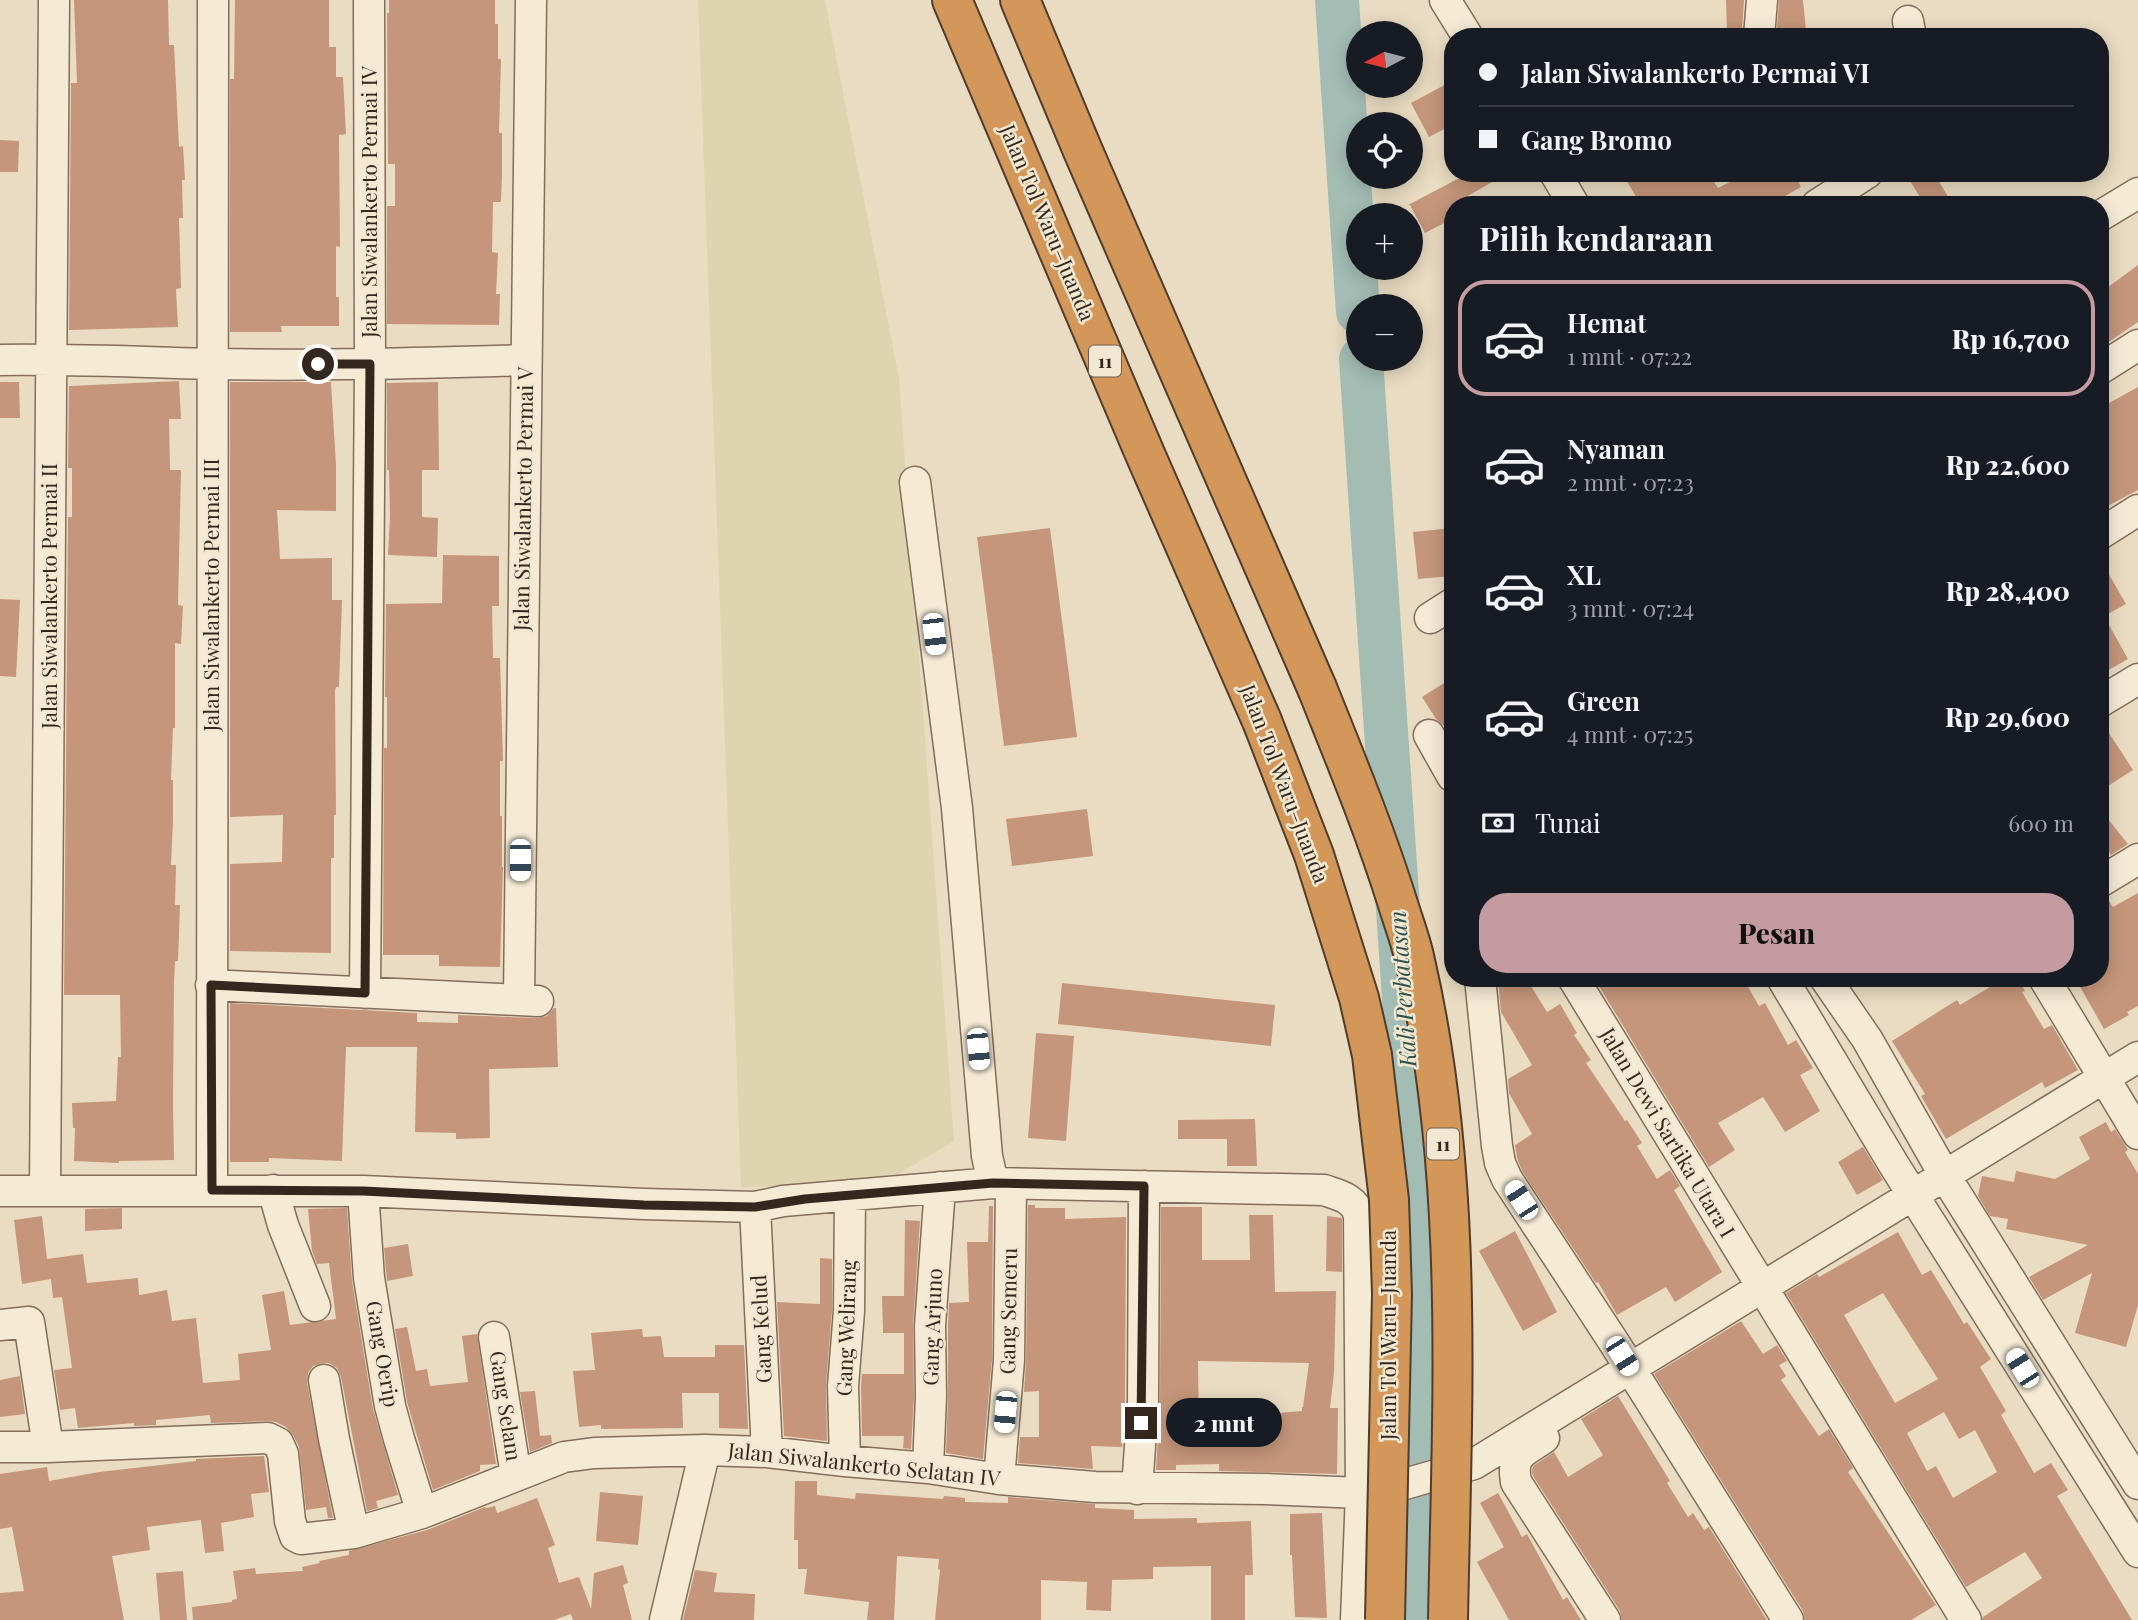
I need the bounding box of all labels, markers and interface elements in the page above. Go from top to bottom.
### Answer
north arrow [1346,21,1423,98]
map controls [1346,21,1423,371]
text: Jalan Siwalankerto Permai VI [1521,55,1870,90]
street label: Jalan Siwalankerto Permai IV [354,65,382,339]
button: locate [1346,112,1423,189]
street label: Jalan Tol Waru–Juanda [994,119,1103,325]
text: Gang Bromo [1521,122,1672,157]
button: + [1346,203,1423,280]
text: Pilih kendaraan [1479,216,1713,259]
button: − [1346,294,1423,371]
text: Hemat [1567,305,1646,340]
icon: car [1483,307,1546,370]
text: Rp 16,700 [1952,321,2070,356]
text: 1 mnt · 07:22 [1567,340,1692,371]
road number: 11 [1089,346,1121,376]
route start [302,348,334,380]
street label: Jalan Siwalankerto Permai V [506,366,538,632]
text: Nyaman [1567,431,1665,466]
icon: car [1483,433,1546,496]
text: Rp 22,600 [1946,447,2070,482]
street label: Jalan Siwalankerto Permai III [196,458,224,733]
street label: Jalan Siwalankerto Permai II [34,463,62,730]
text: 2 mnt · 07:23 [1567,466,1694,497]
text: XL [1567,557,1601,592]
icon: car [1483,559,1546,622]
text: Rp 28,400 [1946,573,2070,608]
text: 3 mnt · 07:24 [1567,592,1694,623]
car [922,612,947,656]
street label: Jalan Tol Waru–Juanda [1235,679,1337,887]
text: Green [1567,683,1640,718]
icon: car [1483,685,1546,748]
text: Rp 29,600 [1945,699,2070,734]
text: 4 mnt · 07:25 [1567,718,1693,749]
icon: cash [1479,804,1517,842]
text: Tunai [1535,805,1601,840]
text: 600 m [2008,807,2074,838]
car [510,839,531,881]
button: Pesan [1479,893,2074,973]
water label: Kali Perbatasan [1381,910,1423,1069]
street label: Jalan Dewi Sartika Utara I [1594,1021,1743,1242]
car [966,1027,991,1071]
road number: 11 [1427,1128,1459,1160]
car [1501,1177,1542,1223]
street label: Jalan Tol Waru–Juanda [1373,1229,1401,1441]
street label: Gang Semeru [992,1247,1022,1374]
street label: Gang Welirang [829,1259,861,1397]
street label: Gang Arjuno [915,1268,947,1386]
street label: Gang Kelud [743,1274,777,1384]
street label: Gang Oerip [361,1298,407,1409]
car [1602,1333,1643,1379]
car [2002,1345,2043,1391]
street label: Gang Selam [484,1349,530,1463]
car [993,1390,1018,1434]
callout: 2 mnt [1166,1398,1281,1448]
route end [1125,1407,1157,1439]
text: 2 mnt [1194,1407,1254,1438]
street label: Jalan Siwalankerto Selatan IV [726,1435,1002,1491]

